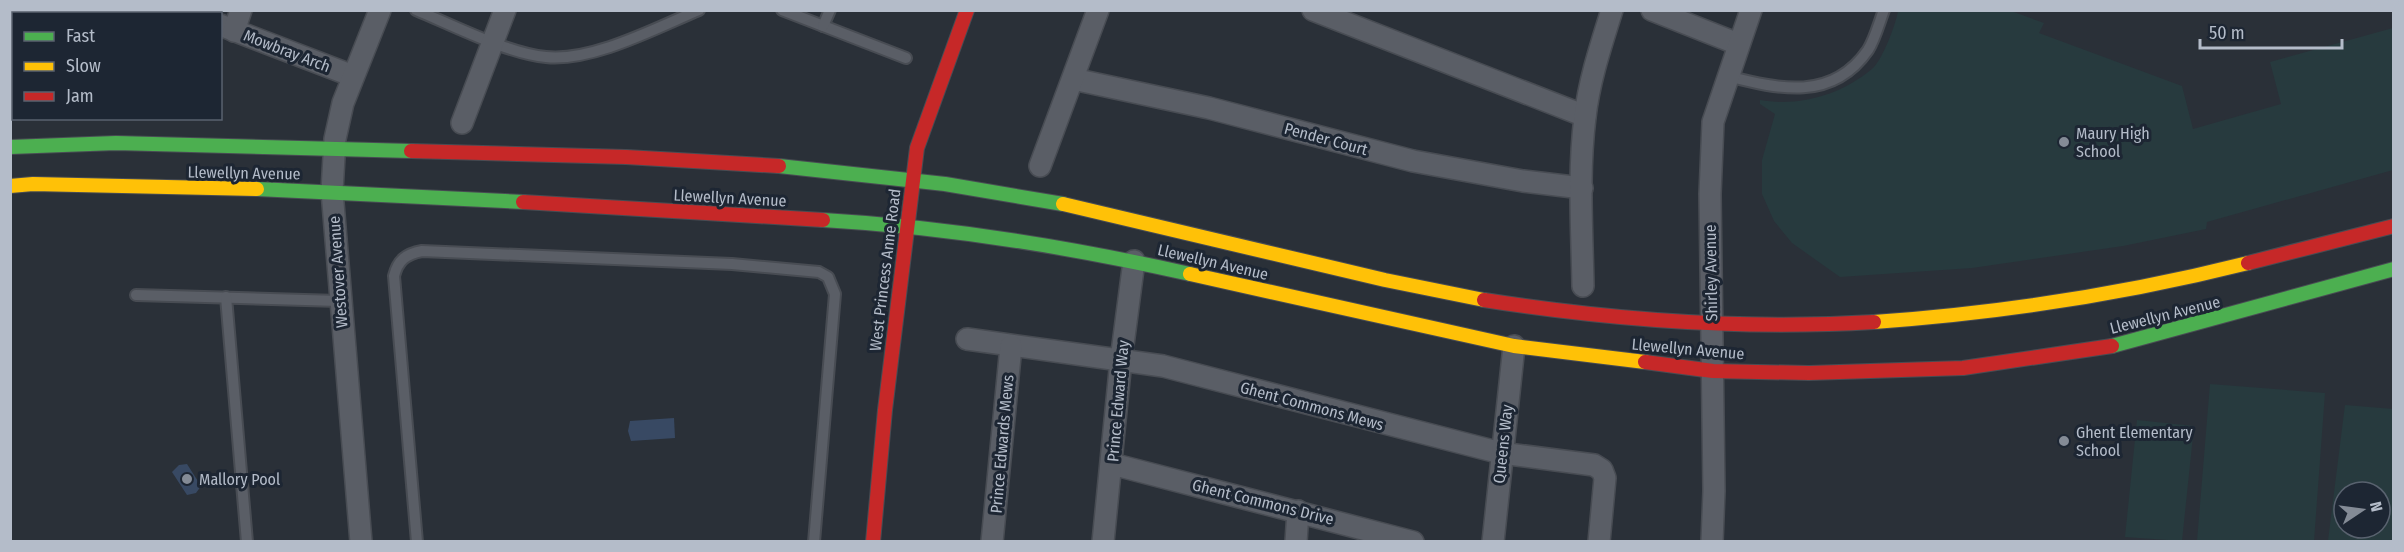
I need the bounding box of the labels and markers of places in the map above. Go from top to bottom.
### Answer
place label: Maury High School [2076,124,2150,161]
marker: Maury High School [2057,135,2071,149]
place label: Ghent Elementary School [2076,423,2194,460]
marker: Ghent Elementary School [2057,434,2071,448]
place label: Mallory Pool [199,470,280,489]
marker: Mallory Pool [180,472,194,486]

